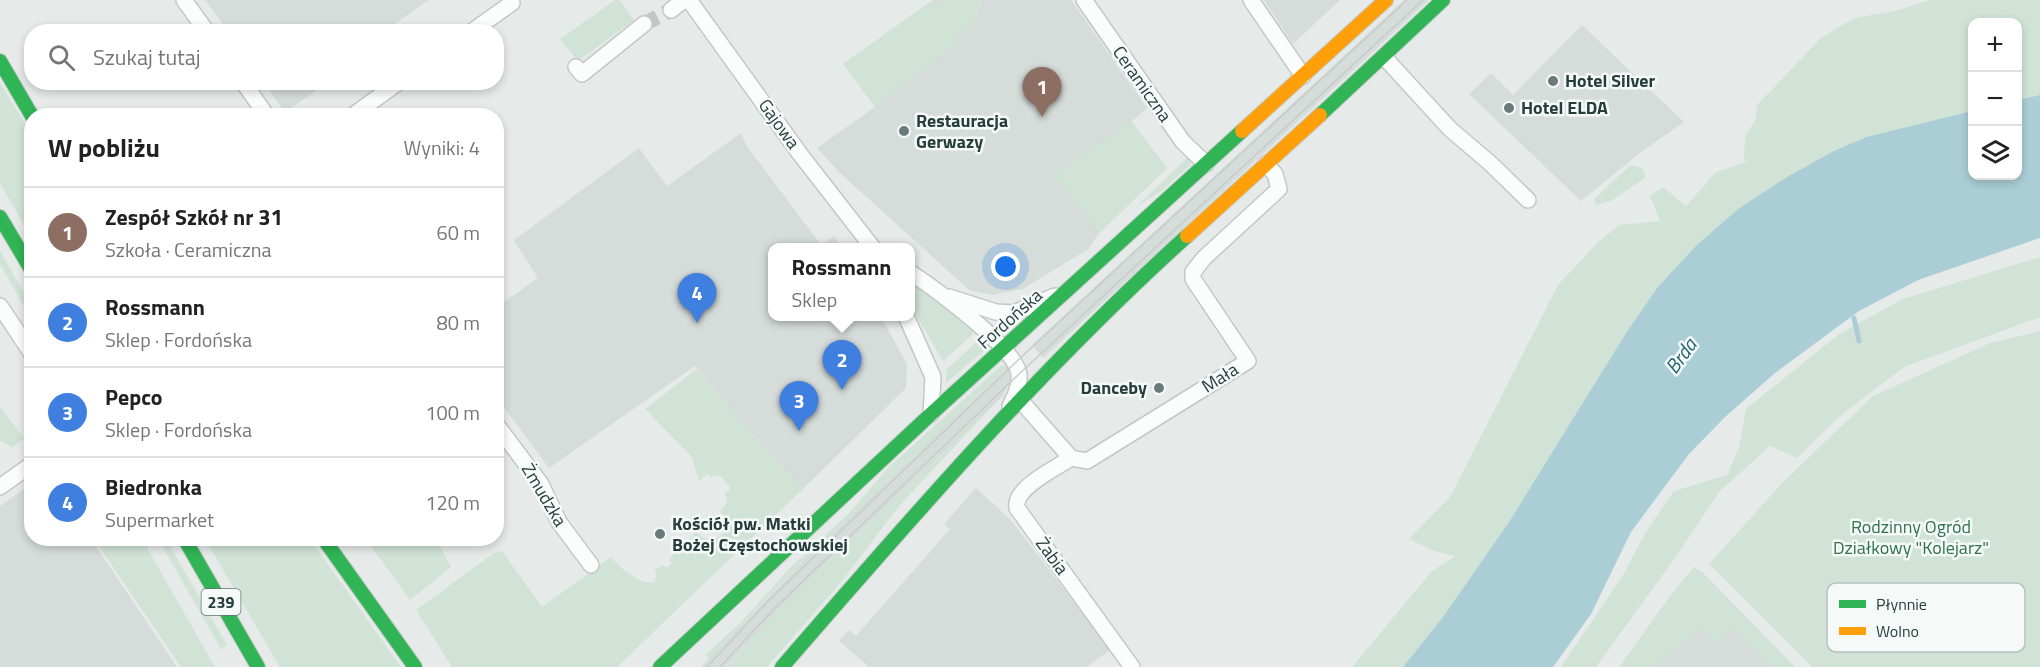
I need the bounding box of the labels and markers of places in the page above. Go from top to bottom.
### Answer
place label: Hotel Silver [1565,67,1656,94]
pin: 1 [1022,68,1062,117]
marker: Hotel Silver [1546,74,1560,88]
place label: Hotel ELDA [1521,94,1608,121]
marker: Hotel ELDA [1502,101,1516,115]
place label: Restauracja Gerwazy [916,107,1008,155]
marker: Restauracja Gerwazy [897,124,911,138]
pin: 4 [678,274,716,323]
pin: 2 [822,340,862,390]
place label: Danceby [1081,374,1147,401]
marker: Danceby [1152,381,1166,395]
pin: 3 [780,382,818,431]
place label: Kościół pw. Matki Bożej Częstochowskiej [672,510,848,558]
marker: Kościół pw. Matki Bożej Częstochowskiej [653,527,667,541]

